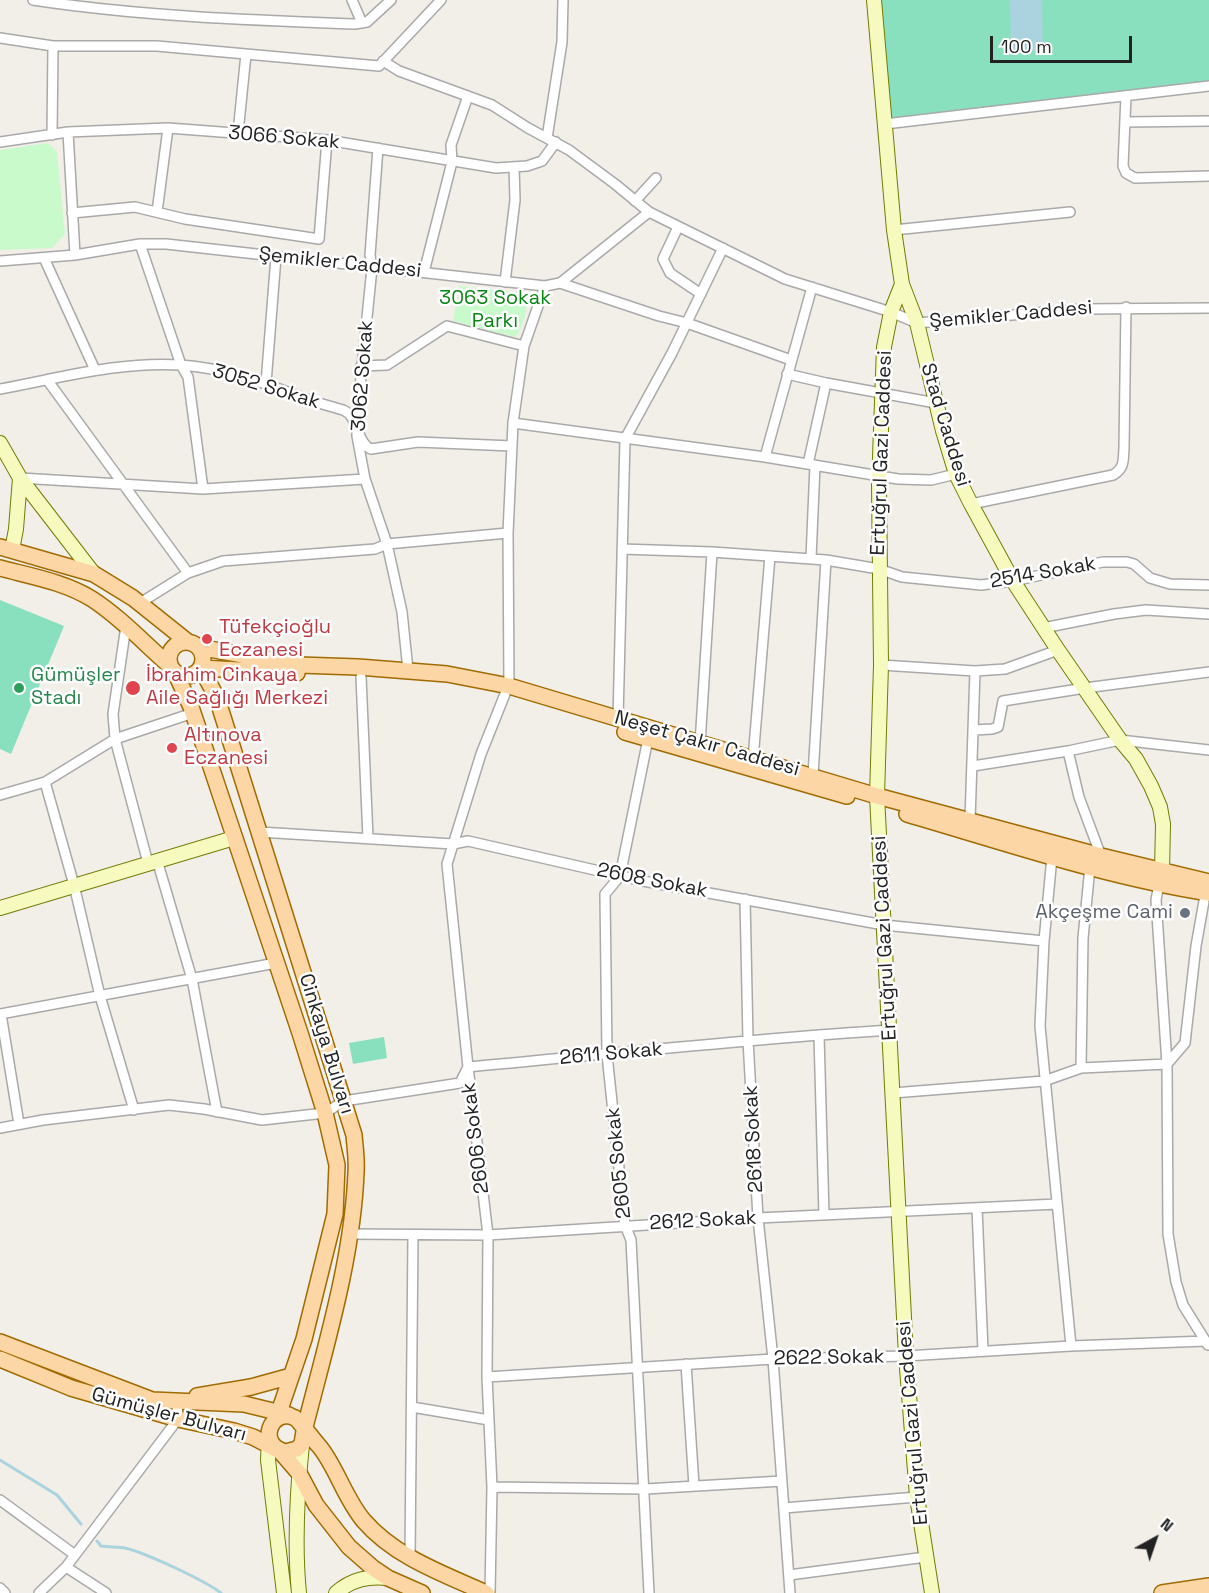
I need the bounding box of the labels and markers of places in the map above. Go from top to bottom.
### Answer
place label: Tüfekçioğlu Eczanesi [219,616,331,663]
marker: Tüfekçioğlu Eczanesi [200,632,214,646]
place label: Gümüşler Stadı [31,664,121,711]
place label: İbrahim Cinkaya Aile Sağlığı Merkezi [146,664,328,711]
marker: İbrahim Cinkaya Aile Sağlığı Merkezi [124,679,142,697]
marker: Gümüşler Stadı [12,681,26,695]
place label: Altınova Eczanesi [184,724,268,771]
marker: Altınova Eczanesi [165,741,179,755]
place label: Akçeşme Cami [1035,901,1173,925]
marker: Akçeşme Cami [1178,906,1192,920]

